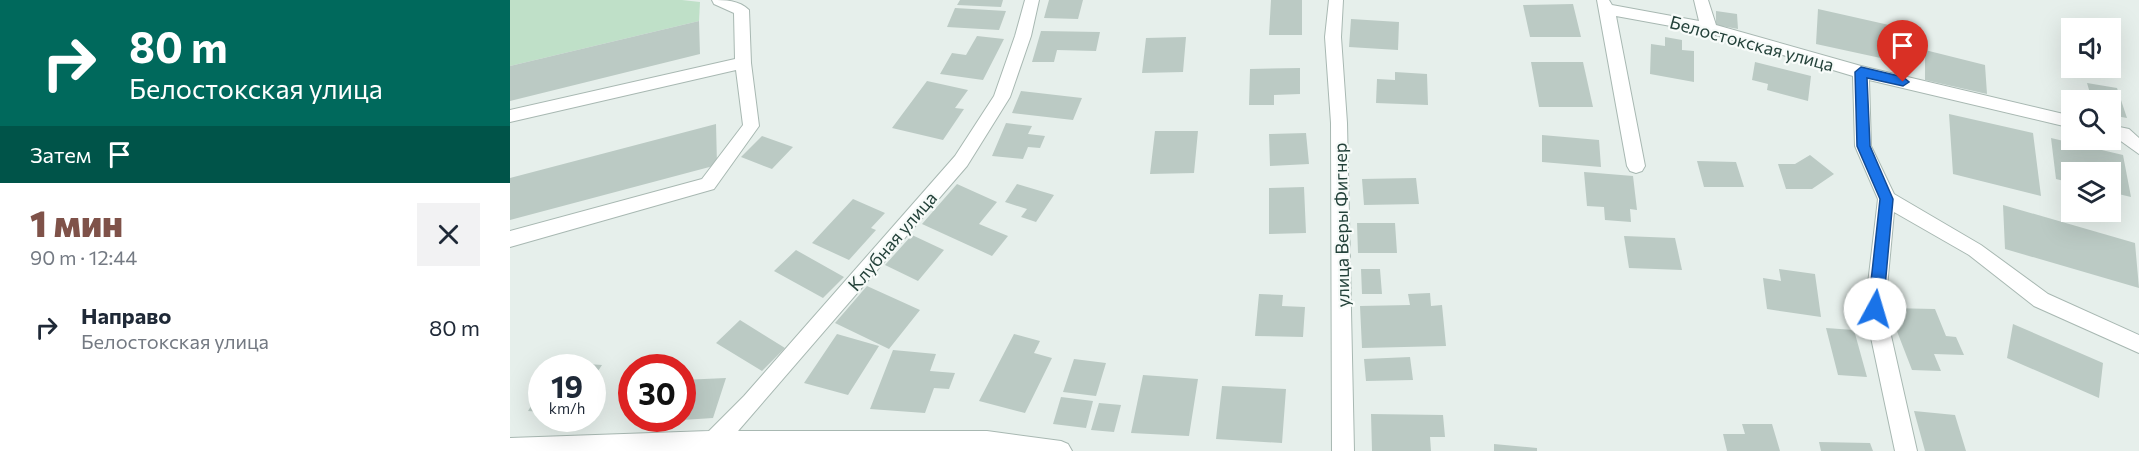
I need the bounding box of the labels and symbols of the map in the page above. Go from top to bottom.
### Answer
street label: Белостокская улица [1667,10,1837,76]
pin [1877,20,1928,82]
street label: улица Веры Фигнер [1329,142,1353,308]
street label: Клубная улица [843,187,941,295]
position arrow [1843,277,1907,341]
speed limit sign: 30 [618,354,696,432]

